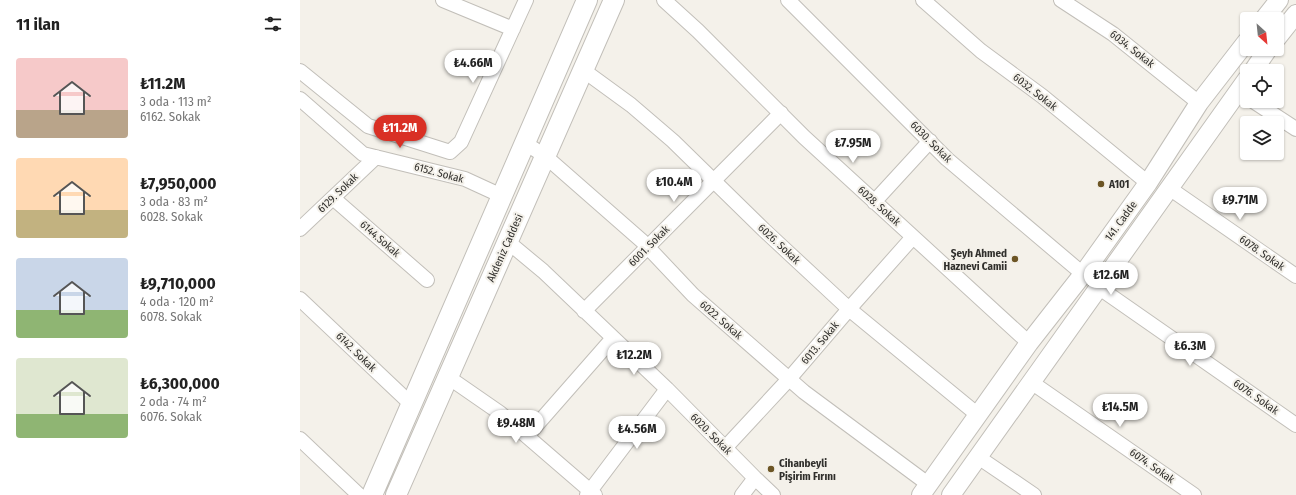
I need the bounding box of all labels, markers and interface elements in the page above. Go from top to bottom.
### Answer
north arrow [1240,12,1284,56]
map controls [1240,12,1284,160]
icon: filters [262,13,284,35]
text: 11 ilan [16,14,60,35]
street label: 6034. Sokak [1107,28,1158,71]
pin: ₺4.66M [440,50,506,84]
text: ₺4.66M [453,55,493,70]
button: locate [1240,64,1284,108]
street label: 6032. Sokak [1010,71,1060,114]
text: ₺11.2M [140,73,185,94]
icon: home [48,74,96,122]
text: 3 oda · 113 m² [140,94,211,109]
text: 6162. Sokak [140,109,200,124]
pin: ₺11.2M [367,115,433,149]
button: layers [1240,116,1284,160]
street label: 6030. Sokak [908,119,955,166]
text: ₺11.2M [383,120,417,135]
pin: ₺7.95M [820,130,886,164]
text: ₺7.95M [835,135,871,150]
street label: 6152. Sokak [413,160,466,186]
pin: ₺10.4M [641,169,707,203]
street label: 6129. Sokak [315,170,361,215]
text: ₺7,950,000 [140,173,217,194]
icon: home [48,174,96,222]
text: ₺10.4M [656,174,693,189]
place label: A101 [1108,178,1130,191]
marker: A101 [1096,179,1106,189]
street label: 6028. Sokak [855,183,904,229]
pin: ₺9.71M [1207,187,1273,221]
text: ₺9.71M [1222,192,1258,207]
text: 3 oda · 83 m² [140,194,208,209]
street label: 141. Cadde [1102,198,1140,244]
text: 6028. Sokak [140,209,203,224]
street label: Akdeniz Caddesi [484,212,526,284]
street label: 6144.Sokak [357,218,403,261]
street label: 6026. Sokak [755,221,803,267]
street label: 6001. Sokak [626,222,673,269]
street label: 6078. Sokak [1237,233,1288,274]
place label: Şeyh Ahmed Haznevi Camii [944,247,1007,273]
marker: Şeyh Ahmed Haznevi Camii [1010,254,1020,264]
pin: ₺12.6M [1078,262,1144,296]
text: ₺12.6M [1093,267,1129,282]
text: ₺9,710,000 [140,273,216,294]
icon: home [48,274,96,322]
text: 4 oda · 120 m² [140,294,214,309]
street label: 6022. Sokak [697,298,746,343]
text: 6078. Sokak [140,309,202,324]
street label: 6013. Sokak [798,318,842,367]
street label: 6142. Sokak [333,330,379,375]
pin: ₺6.3M [1162,333,1218,367]
text: ₺6.3M [1174,338,1206,353]
pin: ₺12.2M [601,342,667,376]
text: ₺12.2M [616,347,652,362]
text: ₺6,300,000 [140,373,220,394]
icon: home [48,374,96,422]
street label: 6076. Sokak [1231,377,1282,418]
text: 2 oda · 74 m² [140,394,207,409]
pin: ₺14.5M [1087,394,1153,428]
text: ₺14.5M [1102,399,1138,414]
text: 6076. Sokak [140,409,202,424]
pin: ₺9.48M [483,410,549,444]
street label: 6020. Sokak [688,411,735,458]
text: ₺9.48M [497,415,535,430]
pin: ₺4.56M [604,416,670,450]
text: ₺4.56M [617,421,657,436]
street label: 6074. Sokak [1127,446,1178,487]
place label: Cihanbeyli Pişirim Fırını [779,457,836,483]
marker: Cihanbeyli Pişirim Fırını [766,464,776,474]

